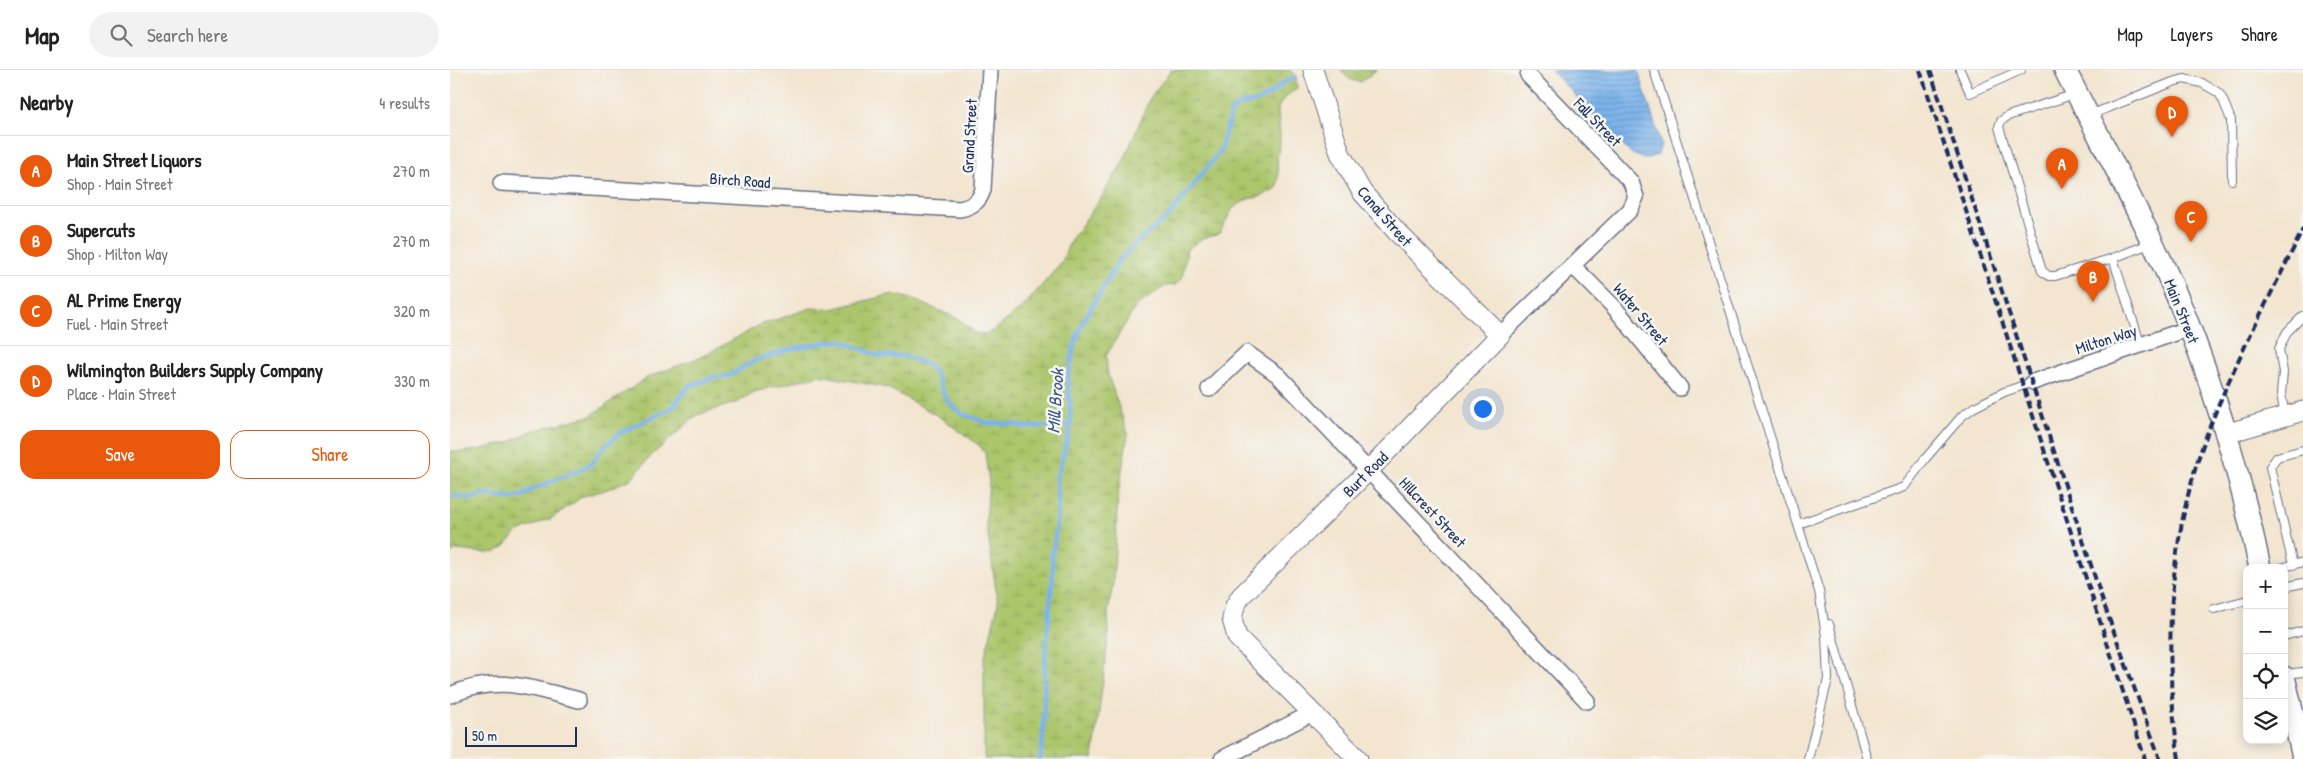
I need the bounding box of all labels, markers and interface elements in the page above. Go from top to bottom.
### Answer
search box [89,12,439,57]
text: Map [25,19,59,51]
icon: search [107,21,135,49]
text: Search here [147,22,228,48]
text: Map [2117,22,2143,47]
text: Layers [2171,22,2213,47]
text: Share [2241,22,2278,47]
text: Nearby [20,88,73,117]
text: 4 results [379,92,430,114]
street label: Fall Street [1569,92,1627,152]
pin: D [2156,96,2188,137]
street label: Grand Street [956,98,982,174]
text: Main Street Liquors [67,147,202,173]
pin: A [2046,148,2078,189]
text: A [32,160,40,182]
text: 270 m [393,160,430,182]
street label: Birch Road [709,167,771,193]
text: Shop · Main Street [67,173,172,195]
street label: Canal Street [1353,181,1418,251]
pin: C [2175,201,2207,242]
text: Supercuts [67,217,135,243]
text: B [32,230,40,252]
text: 270 m [393,230,430,252]
text: Shop · Milton Way [67,243,168,265]
pin: B [2077,261,2109,302]
street label: Main Street [2159,276,2205,347]
street label: Water Street [1608,278,1674,350]
text: AL Prime Energy [67,287,182,313]
text: C [32,300,40,322]
text: 320 m [394,300,430,322]
text: Fuel · Main Street [67,313,168,335]
street label: Milton Way [2073,319,2140,359]
text: Wilmington Builders Supply Company [67,357,323,383]
water label: Mill Brook [1040,366,1070,434]
text: D [32,370,40,392]
text: 330 m [394,370,430,392]
text: Place · Main Street [67,383,176,405]
your location [1470,396,1496,422]
button: Save [20,430,220,479]
button: Share [230,430,430,479]
street label: Burt Road [1337,446,1393,502]
street label: Hillcrest Street [1395,472,1472,553]
map controls [2243,564,2288,744]
button: + [2243,564,2288,609]
button: − [2243,609,2288,654]
button: locate [2243,654,2288,699]
button: layers [2243,699,2288,744]
scale bar [465,724,578,747]
text: 50 m [472,726,497,745]

